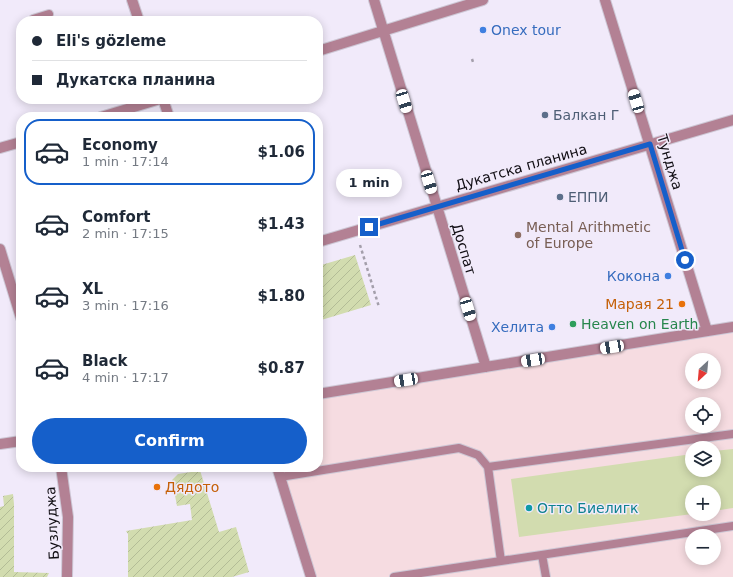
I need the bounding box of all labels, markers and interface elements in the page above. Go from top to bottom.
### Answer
place label: Onex tour [491,22,561,38]
marker: Onex tour [478,25,488,35]
text: Eli's gözleme [56,32,166,50]
text: Дукатска планина [56,71,215,89]
car [395,88,413,114]
car [627,88,645,114]
place label: Балкан Г [553,107,619,123]
marker: Балкан Г [540,110,550,120]
street label: Тунджа [654,132,686,192]
icon: car [34,134,70,170]
text: Economy [82,136,158,154]
street label: Дукатска планина [453,141,589,193]
text: $1.06 [258,143,305,161]
text: 1 min · 17:14 [82,154,169,169]
callout: 1 min [336,169,402,197]
car [420,169,438,195]
text: 1 min [349,175,389,190]
place label: ЕППИ [568,189,608,205]
marker: ЕППИ [555,192,565,202]
icon: car [34,206,70,242]
text: Comfort [82,208,150,226]
text: $1.43 [258,215,305,233]
route end [360,218,378,236]
place label: Mental Arithmetic of Europe [526,219,651,251]
street label: Доспат [449,221,479,277]
text: 2 min · 17:15 [82,226,169,241]
marker: Mental Arithmetic of Europe [513,230,523,240]
route start [676,251,694,269]
place label: Кокона [607,268,660,284]
marker: Кокона [663,271,673,281]
icon: car [34,278,70,314]
text: XL [82,280,103,298]
text: $1.80 [258,287,305,305]
car [459,296,477,322]
place label: Марая 21 [605,296,674,312]
text: 3 min · 17:16 [82,298,169,313]
marker: Марая 21 [677,299,687,309]
place label: Heaven on Earth [581,316,698,332]
place label: Хелита [491,319,544,335]
marker: Heaven on Earth [568,319,578,329]
marker: Хелита [547,322,557,332]
car [599,339,625,355]
icon: car [34,350,70,386]
text: Black [82,352,128,370]
car [520,352,546,368]
north arrow [685,353,721,389]
map controls [685,353,721,565]
text: $0.87 [258,359,305,377]
text: 4 min · 17:17 [82,370,169,385]
car [393,372,419,388]
button: locate [685,397,721,433]
button: Confirm [32,418,307,464]
button: layers [685,441,721,477]
place label: Дядото [165,479,219,495]
marker: Дядото [152,482,162,492]
button: + [685,485,721,521]
street label: Бузлуджа [42,486,62,560]
place label: Отто Биелигк [537,500,639,516]
marker: Отто Биелигк [524,503,534,513]
button: − [685,529,721,565]

